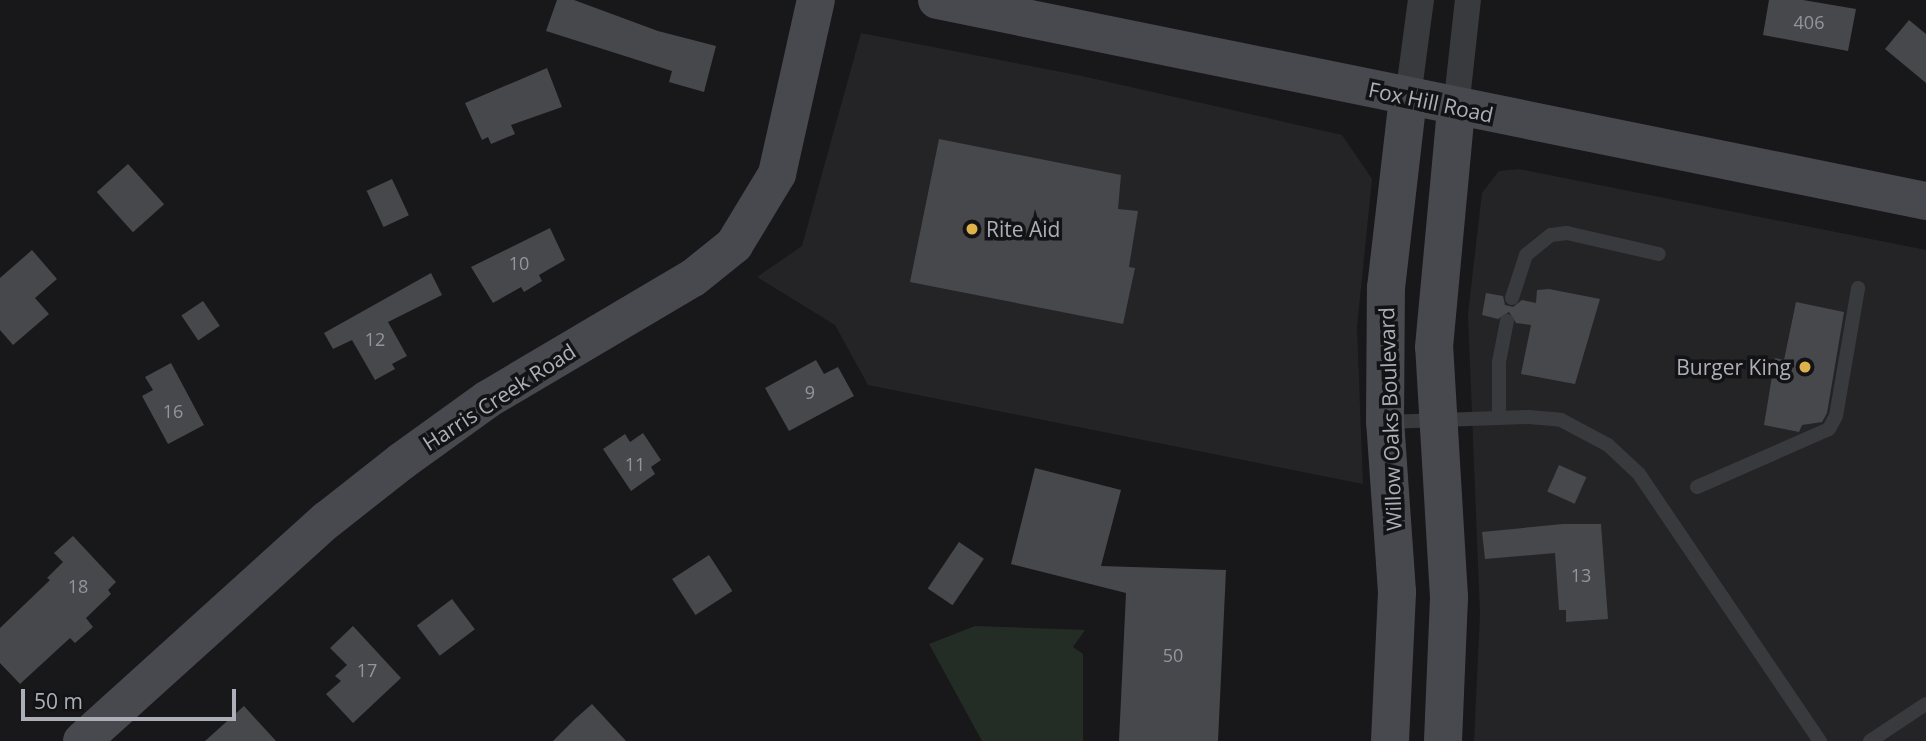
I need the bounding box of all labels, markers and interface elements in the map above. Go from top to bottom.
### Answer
house number: 406 [1794,11,1824,33]
street label: Fox Hill Road [1366,76,1496,128]
place label: Rite Aid [986,216,1060,242]
marker: Rite Aid [964,221,980,237]
house number: 10 [509,252,529,274]
street label: Willow Oaks Boulevard [1374,307,1406,531]
house number: 12 [365,328,385,350]
street label: Harris Creek Road [418,338,580,456]
place label: Burger King [1676,354,1791,380]
marker: Burger King [1797,359,1813,375]
house number: 9 [805,381,815,403]
house number: 16 [163,400,183,422]
house number: 11 [625,453,645,475]
house number: 13 [1571,564,1591,586]
house number: 18 [68,575,88,597]
house number: 50 [1163,644,1183,666]
house number: 17 [357,659,377,681]
scale bar [24,674,240,718]
text: 50 m [34,687,83,715]

